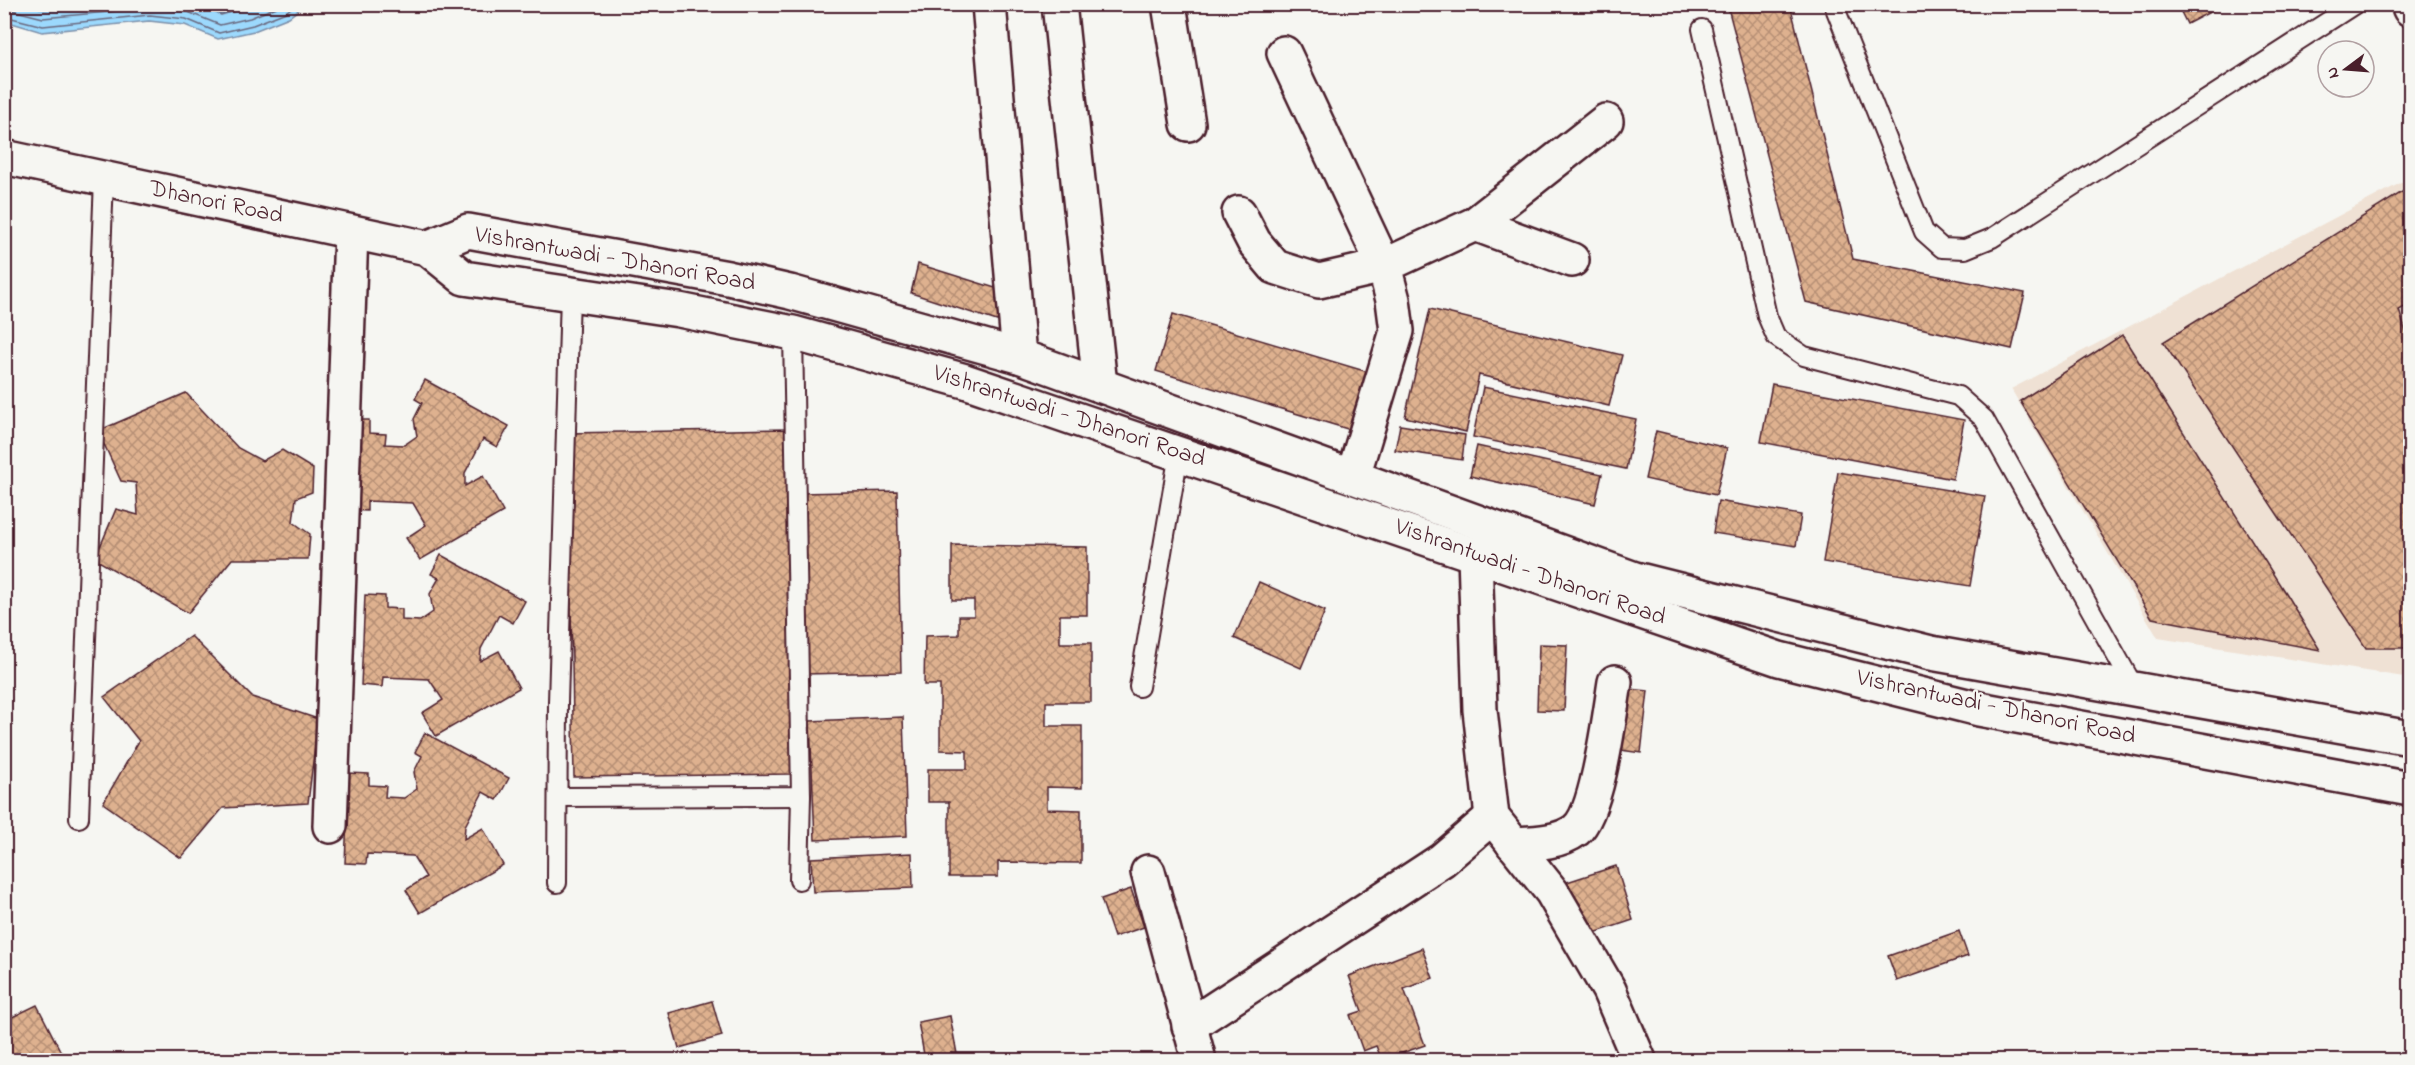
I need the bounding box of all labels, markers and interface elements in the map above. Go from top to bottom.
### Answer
north arrow [2316,39,2376,99]
text: N [2320,64,2347,81]
street label: Dhanori Road [145,172,287,234]
street label: Vishrantwadi - Dhanori Road [471,218,759,302]
street label: Vishrantwadi - Dhanori Road [927,356,1210,478]
street label: Vishrantwadi - Dhanori Road [1389,510,1671,636]
street label: Vishrantwadi - Dhanori Road [1852,661,2139,755]

